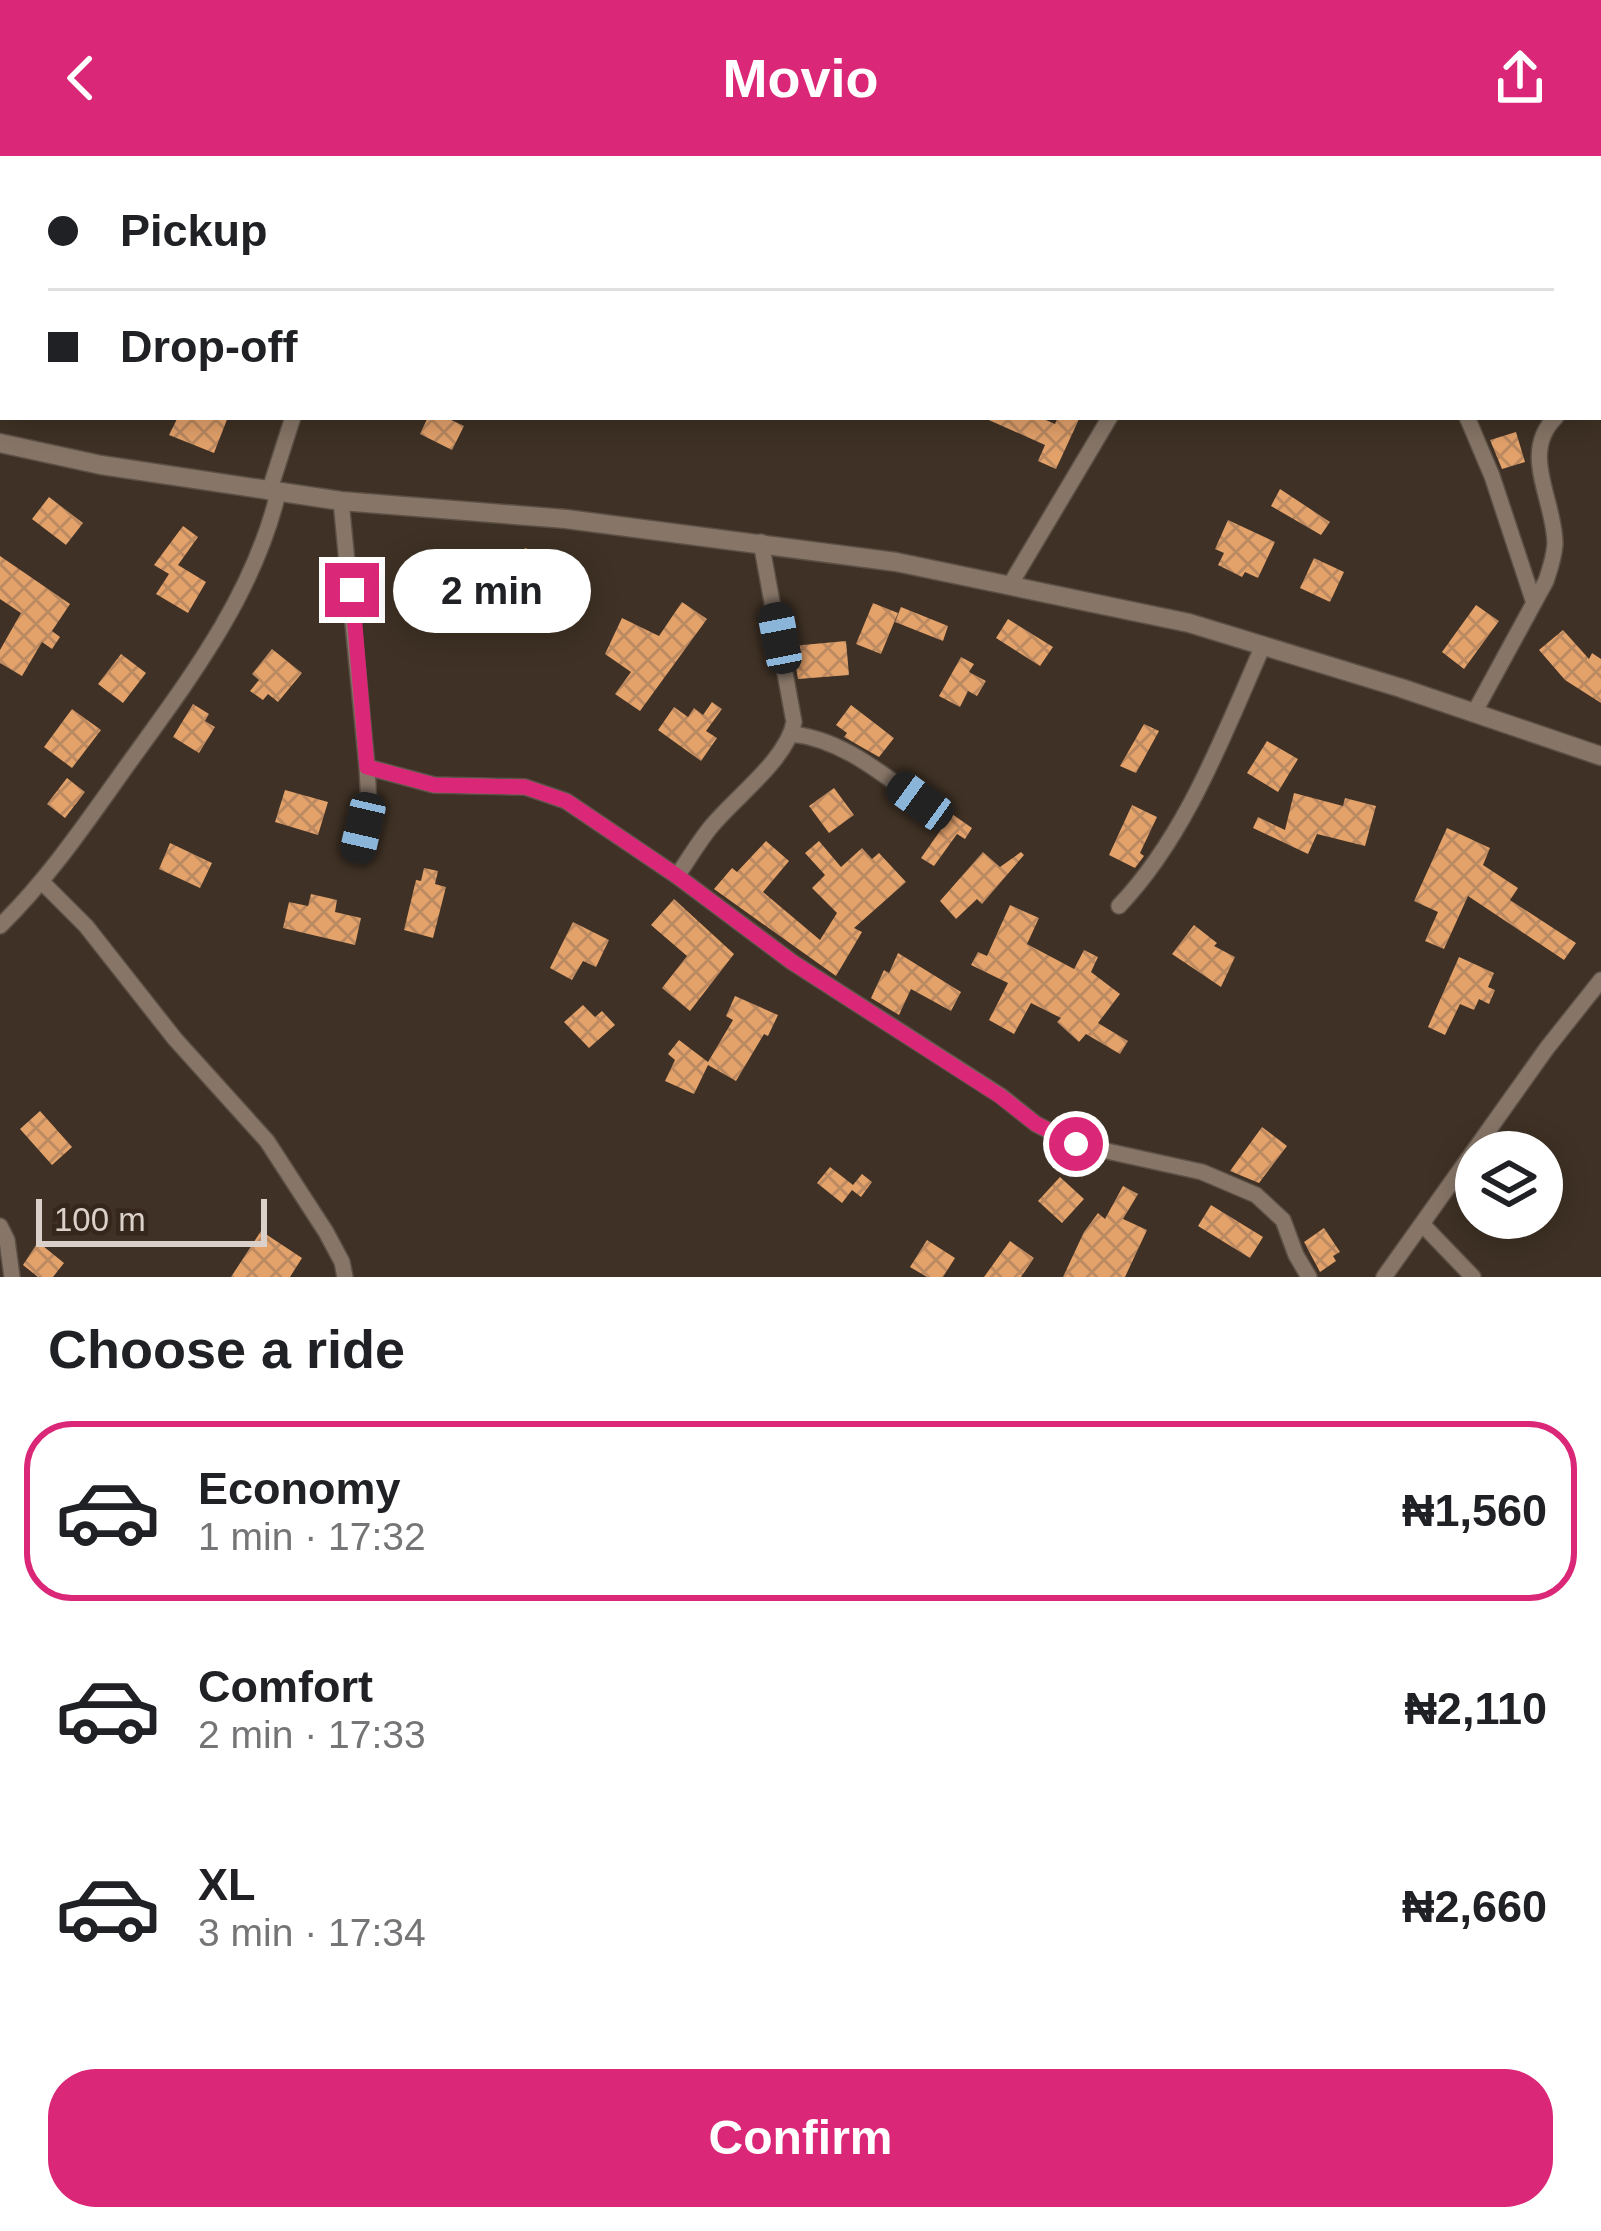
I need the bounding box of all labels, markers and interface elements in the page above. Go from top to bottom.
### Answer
icon: back [48,45,114,111]
icon: share [1487,45,1553,111]
text: Movio [723,48,879,108]
text: Pickup [120,205,268,256]
text: Drop-off [120,321,297,372]
callout: 2 min [394,548,592,632]
route end [325,563,379,617]
text: 2 min [441,569,543,612]
car [755,599,805,677]
car [880,765,960,837]
car [337,789,389,867]
route start [1049,1117,1103,1171]
map controls [1455,1131,1563,1239]
button: layers [1455,1131,1563,1239]
scale bar [36,1193,267,1246]
text: 100 m [54,1201,146,1238]
text: Choose a ride [48,1319,405,1379]
icon: car [54,1457,162,1565]
text: Economy [198,1463,401,1514]
text: ₦1,560 [1402,1485,1547,1536]
text: 1 min · 17:32 [198,1515,426,1558]
icon: car [54,1655,162,1763]
text: Comfort [198,1661,373,1712]
text: ₦2,110 [1404,1683,1547,1734]
text: 2 min · 17:33 [198,1713,426,1756]
icon: car [54,1853,162,1961]
text: XL [198,1859,256,1910]
text: ₦2,660 [1402,1881,1547,1932]
text: 3 min · 17:34 [198,1911,426,1954]
button: Confirm [48,2069,1553,2207]

